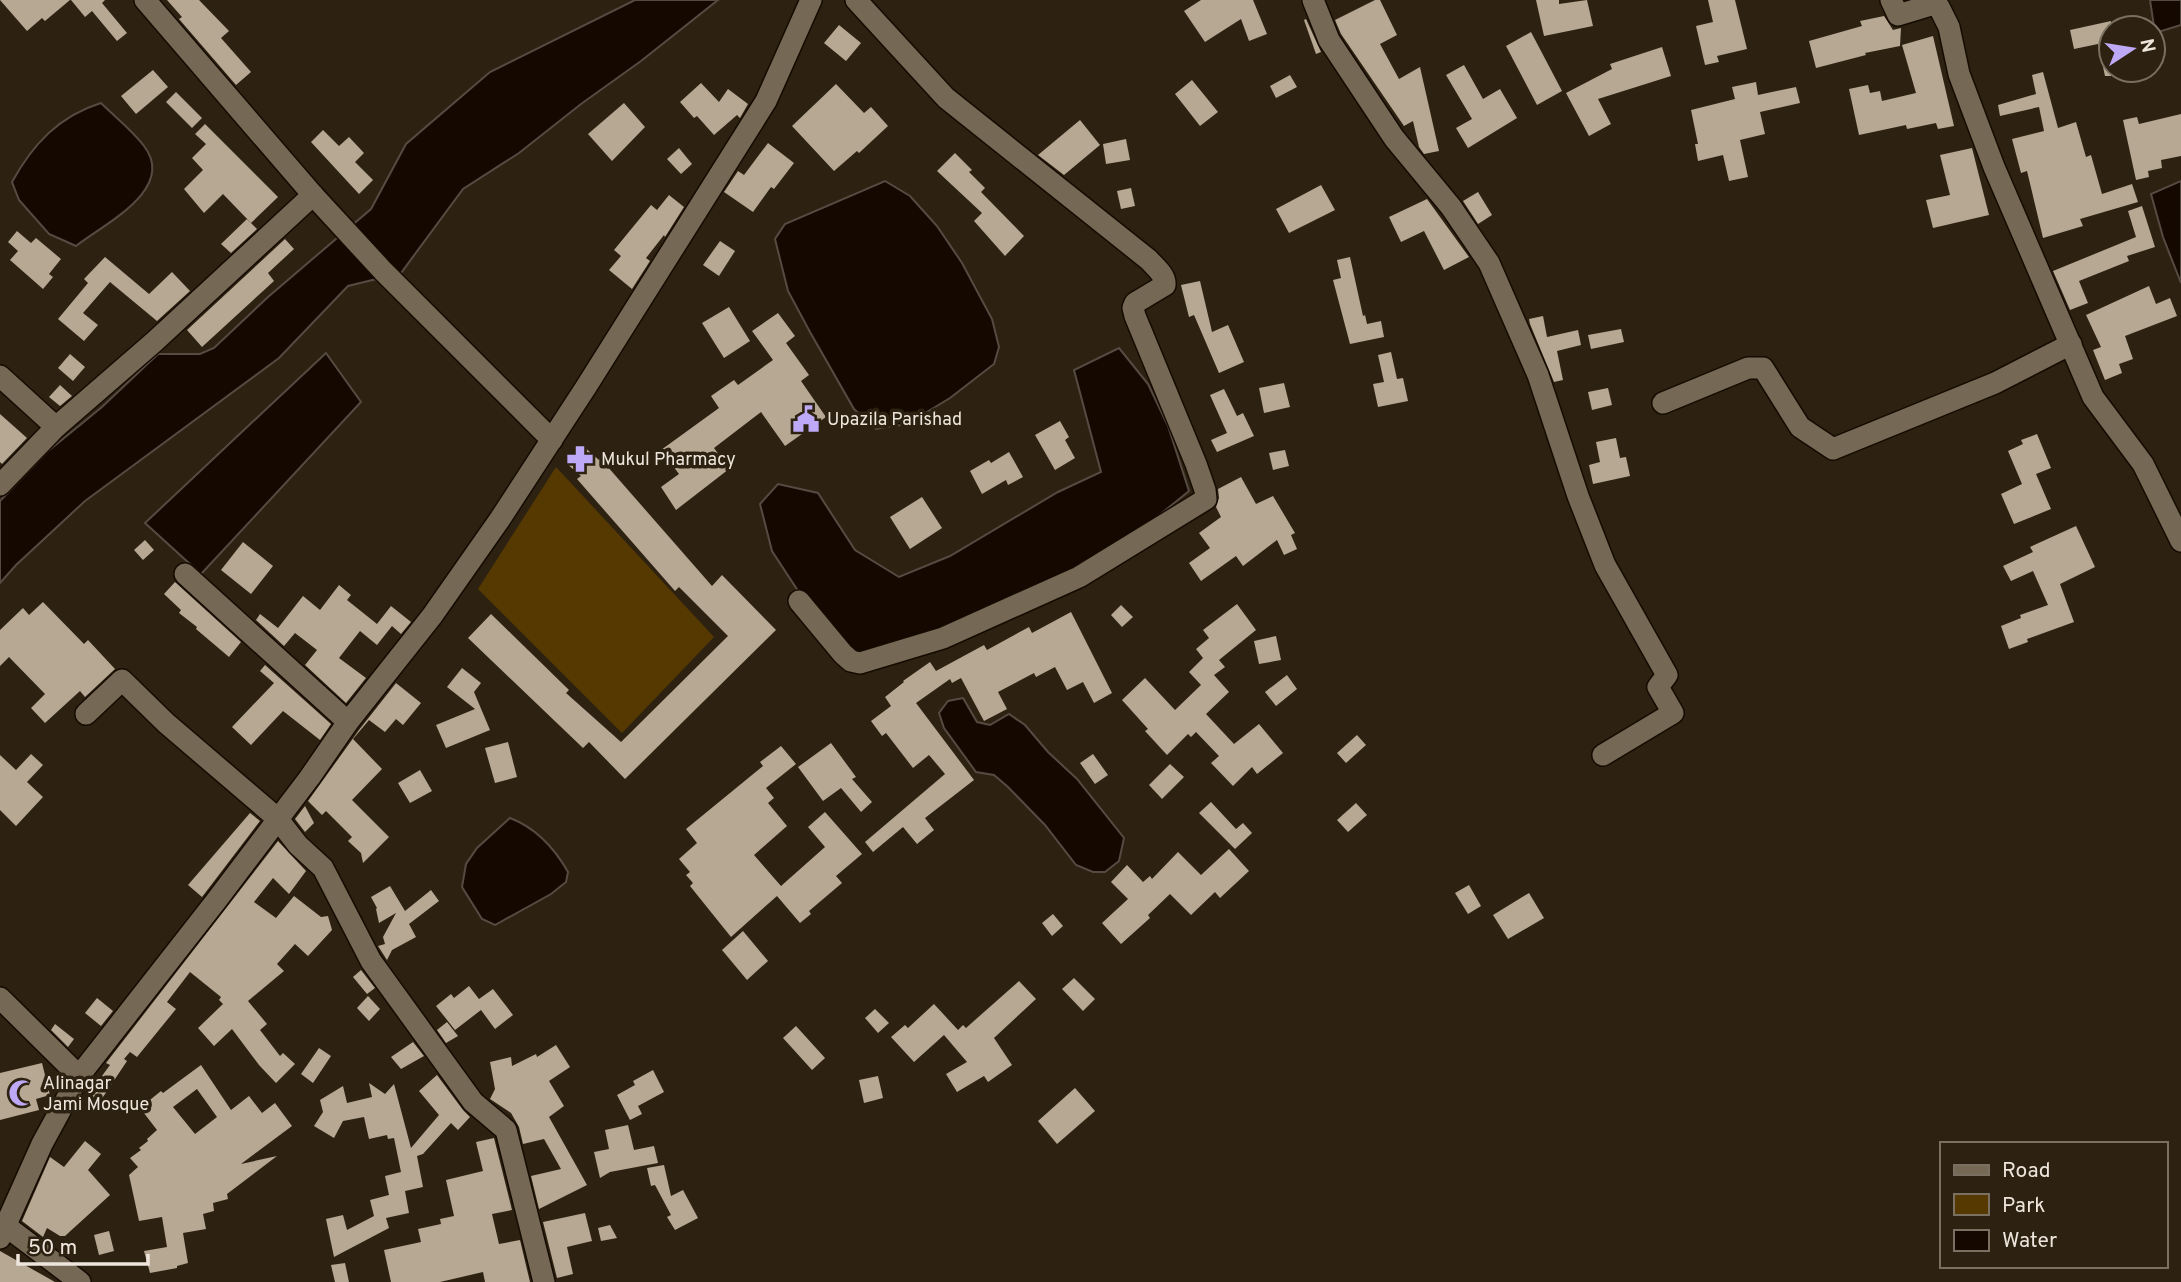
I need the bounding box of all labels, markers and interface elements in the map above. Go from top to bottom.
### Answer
north arrow [2097,14,2167,84]
text: N [2134,37,2160,55]
public building icon: Upazila Parishad [791,404,821,434]
place label: Upazila Parishad [827,409,962,432]
pharmacy icon: Mukul Pharmacy [565,444,595,474]
place label: Mukul Pharmacy [601,449,736,472]
place label: Alinagar Jami Mosque [43,1073,149,1117]
mosque icon: Alinagar Jami Mosque [7,1078,37,1108]
legend [1940,1142,2167,1268]
text: Road [2002,1158,2051,1185]
text: Park [2002,1193,2045,1220]
scale bar [18,1222,147,1266]
text: Water [2002,1228,2057,1255]
text: 50 m [28,1235,77,1262]

